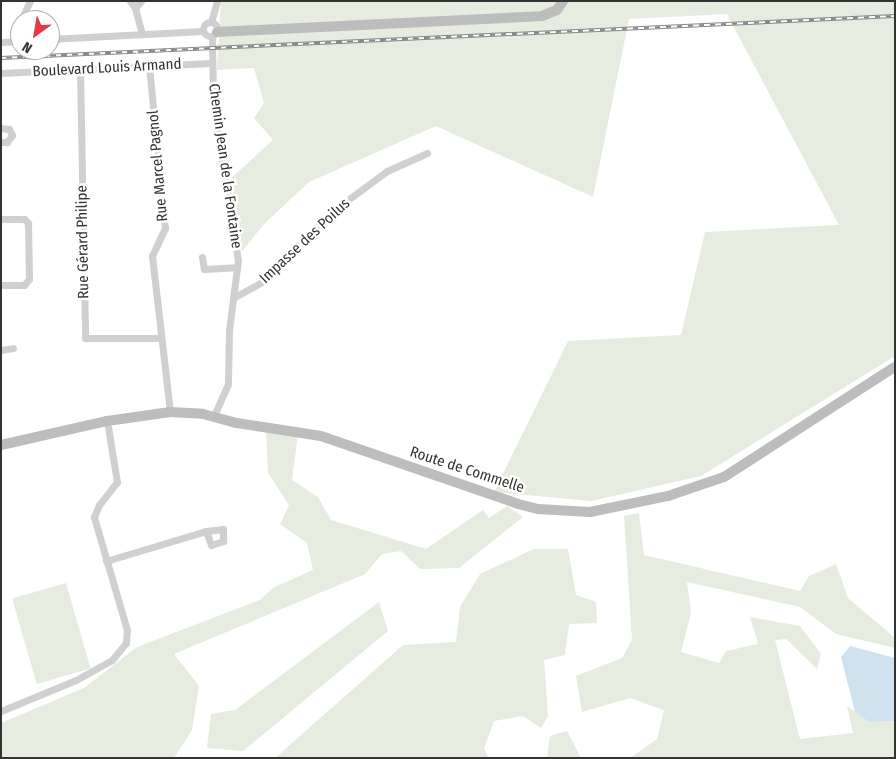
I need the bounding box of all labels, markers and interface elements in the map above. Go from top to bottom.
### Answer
north arrow [10,10,60,60]
text: N [19,38,35,57]
street label: Boulevard Louis Armand [32,55,182,81]
street label: Chemin Jean de la Fontaine [205,82,245,250]
street label: Rue Marcel Pagnol [144,109,172,223]
street label: Rue Gérard Philipe [73,185,93,299]
street label: Impasse des Poilus [256,195,354,287]
street label: Route de Commelle [408,443,526,497]

